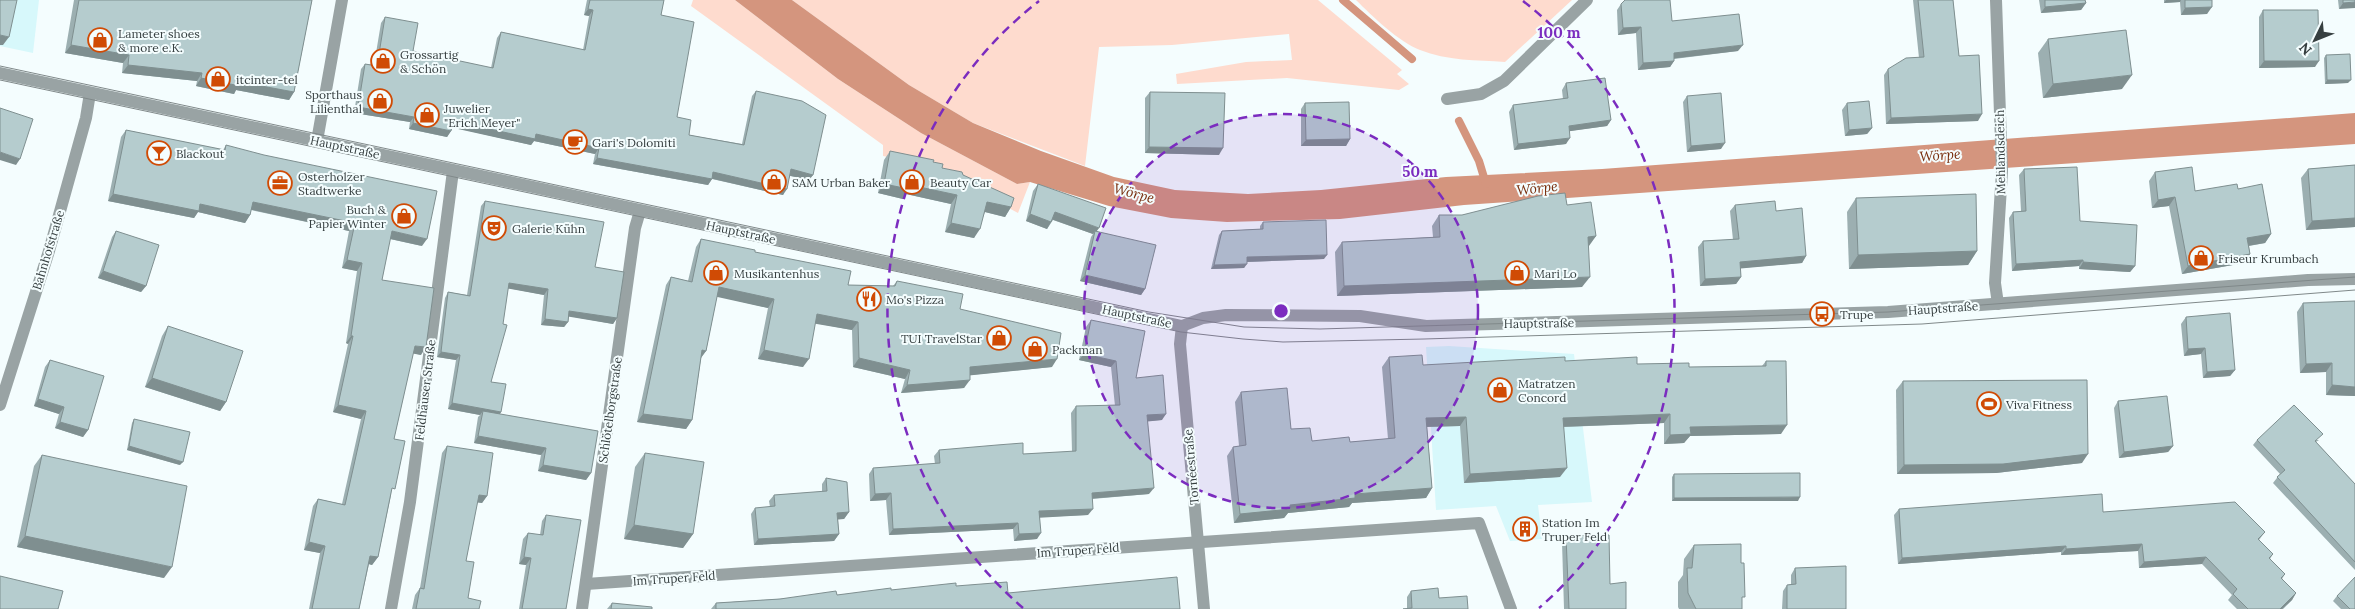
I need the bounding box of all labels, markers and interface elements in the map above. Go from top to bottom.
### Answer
north arrow [2290,15,2340,65]
text: 100 m [1538,23,1581,42]
place label: Lameter shoes & more e.K. [118,26,200,55]
shop icon: Lameter shoes & more e.K. [87,27,113,53]
text: N [2295,39,2316,59]
place label: Grossartig & Schön [400,47,459,76]
shop icon: Grossartig & Schön [370,48,396,74]
shop icon: itcinter-tel [205,66,231,92]
place label: itcinter-tel [236,72,298,87]
place label: Sporthaus Lilienthal [305,87,362,116]
shop icon: Sporthaus Lilienthal [367,88,393,114]
place label: Juwelier "Erich Meyer" [443,101,520,130]
shop icon: Juwelier "Erich Meyer" [414,102,440,128]
street label: Mehlandsdeich [1992,110,2008,194]
cafe icon: Gari's Dolomiti [562,129,588,155]
street label: Hauptstraße [309,132,382,162]
place label: Gari's Dolomiti [592,135,676,150]
bar icon: Blackout [146,140,172,166]
water label: Wörpe [1919,145,1962,165]
place label: Blackout [176,146,225,161]
text: 50 m [1402,162,1438,181]
place label: Osterholzer Stadtwerke [298,169,365,198]
shop icon: SAM Urban Baker [761,169,787,195]
shop icon: Beauty Car [899,169,925,195]
office icon: Osterholzer Stadtwerke [267,170,293,196]
place label: SAM Urban Baker [792,175,891,190]
place label: Beauty Car [930,175,992,190]
water label: Wörpe [1515,177,1559,199]
water label: Wörpe [1112,179,1157,207]
place label: Buch & Papier Winter [309,202,387,231]
shop icon: Buch & Papier Winter [391,203,417,229]
street label: Bahnhofstraße [29,208,67,292]
theatre icon: Galerie Kühn [481,215,507,241]
street label: Hauptstraße [705,217,778,247]
place label: Galerie Kühn [512,221,585,236]
shop icon: Friseur Krumbach [2188,245,2214,271]
place label: Friseur Krumbach [2218,251,2319,266]
shop icon: Musikantenhus [703,260,729,286]
shop icon: Mari Lo [1504,260,1530,286]
place label: Musikantenhus [734,266,820,281]
place label: Mari Lo [1534,266,1577,281]
restaurant icon: Mo's Pizza [856,286,882,312]
place label: Mo's Pizza [886,292,944,307]
street label: Hauptstraße [1907,298,1979,318]
street label: Hauptstraße [1101,301,1174,331]
bus stop icon: Trupe [1809,301,1835,327]
centre of rings [1272,302,1290,320]
place label: Trupe [1840,307,1874,322]
street label: Hauptstraße [1504,315,1575,331]
shop icon: TUI TravelStar [986,325,1012,351]
place label: TUI TravelStar [901,331,983,346]
shop icon: Packman [1022,336,1048,362]
street label: Feldhäuser Straße [411,338,439,441]
place label: Packman [1052,342,1102,357]
street label: Schlötelborgstraße [595,355,625,464]
place label: Matratzen Concord [1518,376,1575,405]
shop icon: Matratzen Concord [1487,377,1513,403]
sports icon: Viva Fitness [1976,391,2002,417]
place label: Viva Fitness [2005,397,2072,412]
street label: Tornéestraße [1180,428,1202,505]
place label: Station Im Truper Feld [1542,515,1607,544]
building icon: Station Im Truper Feld [1512,516,1538,542]
street label: Im Truper Feld [1036,540,1120,560]
street label: Im Truper Feld [632,568,716,588]

